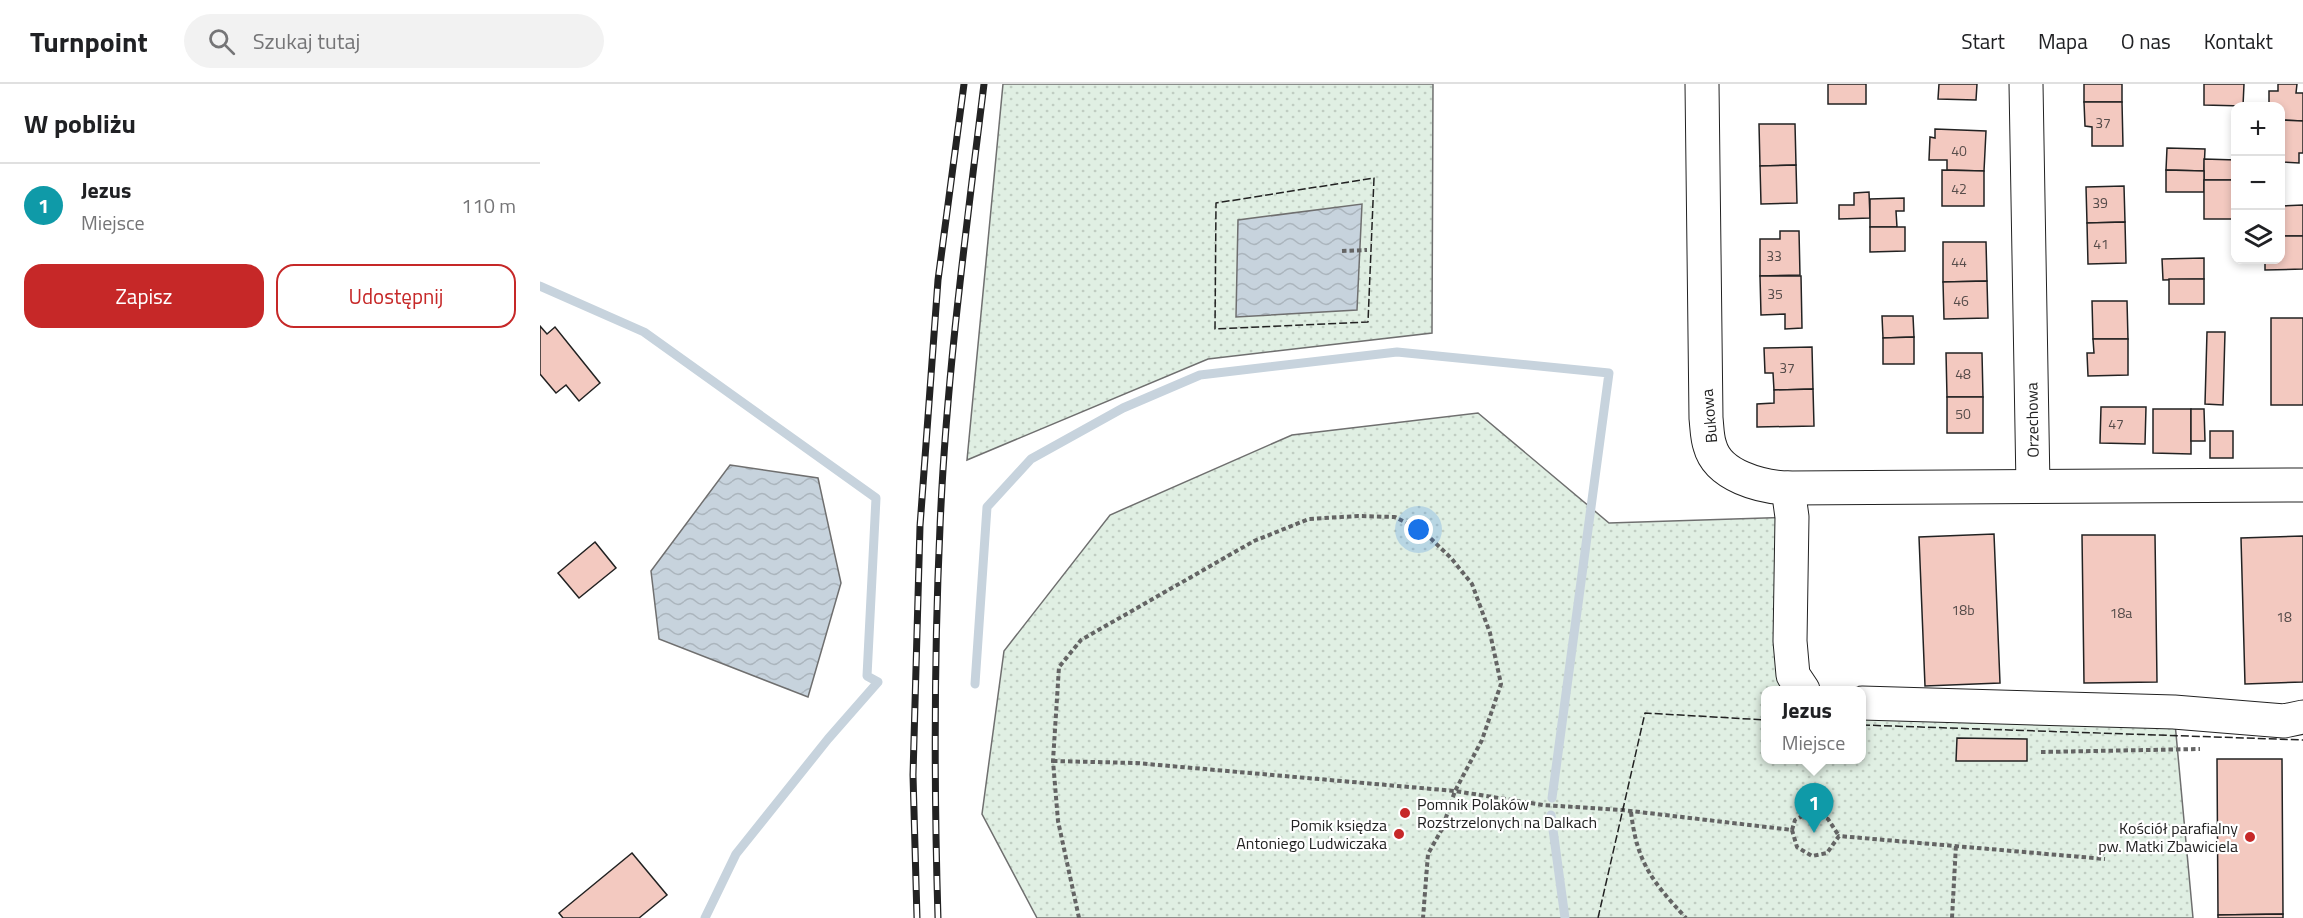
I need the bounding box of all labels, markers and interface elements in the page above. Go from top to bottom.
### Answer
search box [184,14,604,68]
text: Turnpoint [30,20,148,63]
text: Szukaj tutaj [253,24,360,58]
icon: search [205,25,238,58]
text: Start [1961,25,2005,57]
text: Mapa [2038,25,2088,57]
text: O nas [2121,25,2171,57]
text: Kontakt [2204,25,2273,57]
map controls [2231,102,2285,264]
button: + [2231,102,2285,156]
text: W pobliżu [24,104,136,143]
house number: 37 [2095,112,2111,133]
house number: 40 [1951,140,1967,161]
button: − [2231,156,2285,210]
text: Jezus [81,173,131,207]
house number: 42 [1951,178,1967,199]
text: 1 [38,190,49,221]
text: 110 m [461,190,516,221]
house number: 39 [2092,192,2108,213]
text: Miejsce [81,207,145,238]
button: layers [2231,210,2285,264]
house number: 41 [2093,233,2109,254]
house number: 33 [1766,245,1782,266]
house number: 44 [1951,251,1967,272]
button: Zapisz [24,264,264,328]
button: Udostępnij [276,264,516,328]
house number: 35 [1767,283,1783,304]
house number: 46 [1953,290,1969,311]
house number: 37 [1779,357,1795,378]
house number: 48 [1955,363,1971,384]
street label: Orzechowa [2019,382,2045,458]
street label: Bukowa [1695,388,1723,444]
house number: 50 [1955,403,1971,424]
house number: 47 [2108,413,2124,434]
your location [1404,515,1433,544]
house number: 18b [1951,599,1975,620]
house number: 18a [2110,602,2132,623]
house number: 18 [2276,606,2292,627]
popup [1761,686,1866,764]
text: Jezus [1782,693,1832,727]
text: Miejsce [1782,727,1845,758]
pin: 1 [1794,784,1834,833]
place label: Pomnik Polaków Rozstrzelonych na Dalkach [1417,792,1597,834]
marker: Pomnik Polaków Rozstrzelonych na Dalkach [1398,806,1412,820]
place label: Pomik księdza Antoniego Ludwiczaka [1236,813,1387,855]
place label: Kościół parafialny pw. Matki Zbawiciela [2098,816,2238,858]
marker: Pomik księdza Antoniego Ludwiczaka [1392,827,1406,841]
marker: Kościół parafialny pw. Matki Zbawiciela [2243,830,2257,844]

